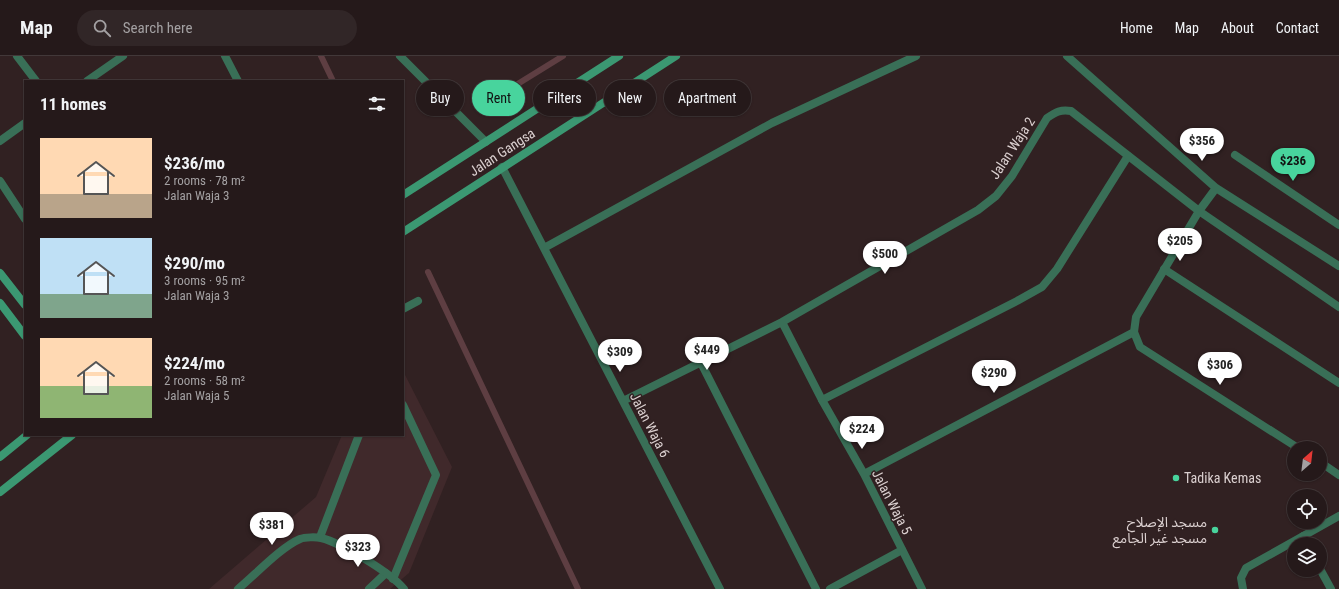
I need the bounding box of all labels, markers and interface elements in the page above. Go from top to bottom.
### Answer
search box [77,10,357,46]
text: Map [20,16,53,39]
icon: search [91,17,113,39]
text: Search here [123,19,193,37]
text: Home [1120,20,1153,36]
text: Map [1175,20,1199,36]
text: About [1221,20,1254,36]
text: Contact [1276,20,1319,36]
chip: Buy [416,80,464,116]
chip: Rent [472,80,525,116]
chip: Filters [533,80,596,116]
chip: New [604,80,656,116]
chip: Apartment [664,80,751,116]
icon: filters [366,93,388,115]
text: 11 homes [40,94,106,114]
street label: Jalan Waja 2 [986,114,1038,182]
street label: Jalan Gangsa [466,125,538,179]
pin: $356 [1178,128,1226,162]
text: $356 [1189,133,1215,148]
pin: $236 [1269,148,1317,182]
text: $236/mo [164,153,225,173]
text: $236 [1280,153,1306,168]
icon: home [72,154,120,202]
text: 2 rooms · 78 m² [164,173,245,188]
text: Jalan Waja 3 [164,188,229,203]
pin: $205 [1156,228,1204,262]
text: $205 [1167,233,1193,248]
pin: $500 [861,241,909,275]
text: $500 [872,246,898,261]
text: $290/mo [164,253,225,273]
icon: home [72,254,120,302]
text: 3 rooms · 95 m² [164,273,245,288]
text: Jalan Waja 3 [164,288,229,303]
pin: $449 [683,337,731,371]
pin: $309 [596,339,644,373]
text: $449 [694,342,720,357]
text: $309 [607,344,633,359]
pin: $306 [1196,352,1244,386]
text: $224/mo [164,353,225,373]
icon: home [72,354,120,402]
text: $306 [1207,357,1233,372]
pin: $290 [970,360,1018,394]
text: $290 [981,365,1007,380]
text: 2 rooms · 58 m² [164,373,245,388]
text: Jalan Waja 5 [164,388,229,403]
street label: Jalan Waja 6 [627,390,673,460]
pin: $224 [838,416,886,450]
text: $224 [849,421,875,436]
north arrow [1287,441,1327,481]
map controls [1287,441,1327,577]
street label: Jalan Waja 5 [869,467,915,537]
place label: Tadika Kemas [1184,470,1261,486]
marker: Tadika Kemas [1171,473,1181,483]
button: locate [1287,489,1327,529]
pin: $381 [248,512,296,546]
place label: مسجد الإصلاح مسجد غير الجامع [1112,514,1207,549]
text: $381 [259,517,285,532]
marker: مسجد الإصلاح مسجد غير الجامع [1210,525,1220,535]
pin: $323 [334,534,382,568]
button: layers [1287,537,1327,577]
text: $323 [345,539,371,554]

